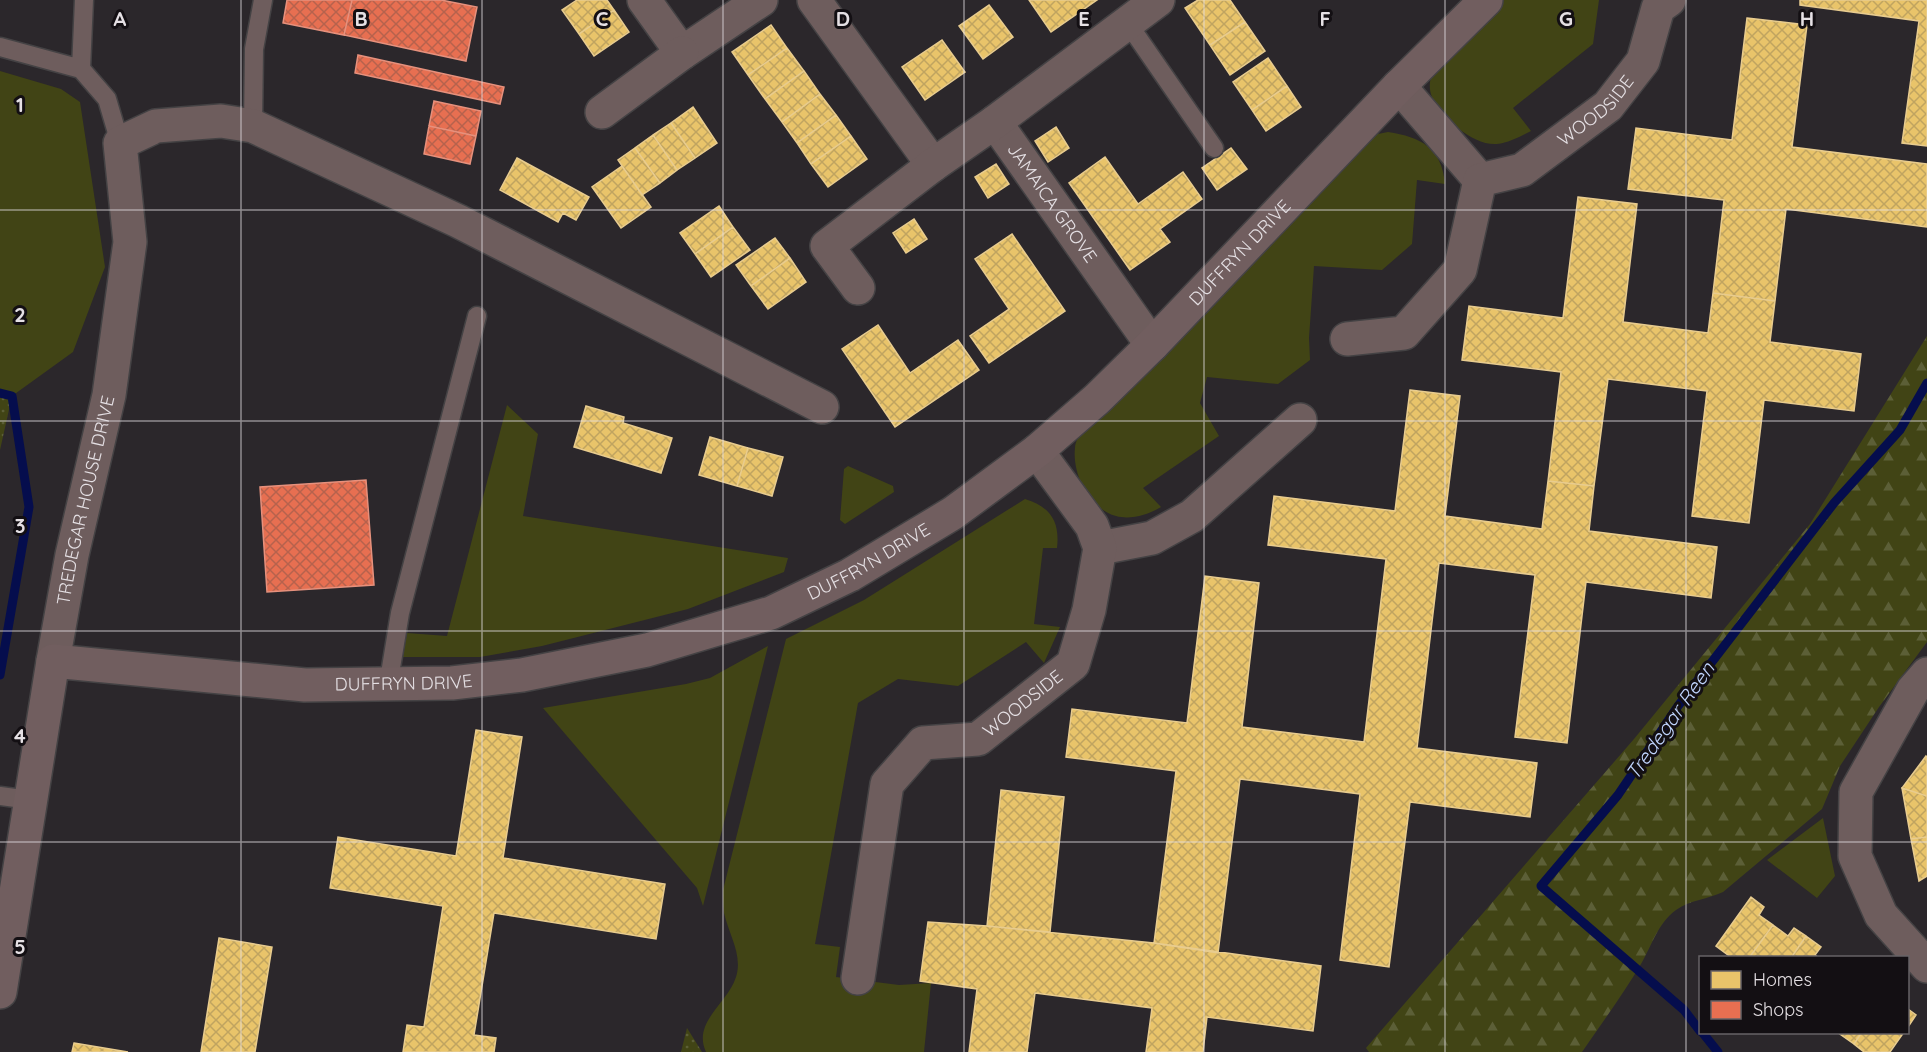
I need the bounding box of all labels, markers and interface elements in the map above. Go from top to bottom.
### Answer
text: A [114,6,127,31]
text: B [354,6,368,31]
text: C [596,6,609,31]
text: D [836,6,850,31]
text: E [1078,6,1090,31]
text: F [1319,6,1331,31]
text: G [1559,6,1573,31]
text: H [1800,6,1814,31]
street label: WOODSIDE [1553,70,1639,151]
text: 1 [16,92,24,117]
street label: JAMAICA GROVE [1002,138,1102,267]
street label: DUFFRYN DRIVE [1184,195,1296,310]
text: 2 [14,302,26,327]
street label: TREDEGAR HOUSE DRIVE [51,393,120,607]
text: 3 [15,513,25,538]
street label: DUFFRYN DRIVE [803,518,934,605]
water label: Tredegar Reen [1620,657,1720,784]
street label: WOODSIDE [978,665,1067,742]
street label: DUFFRYN DRIVE [335,669,474,696]
text: 4 [14,723,26,748]
text: 5 [14,934,26,959]
legend [1699,956,1909,1034]
text: Homes [1753,968,1812,991]
text: Shops [1753,998,1804,1021]

